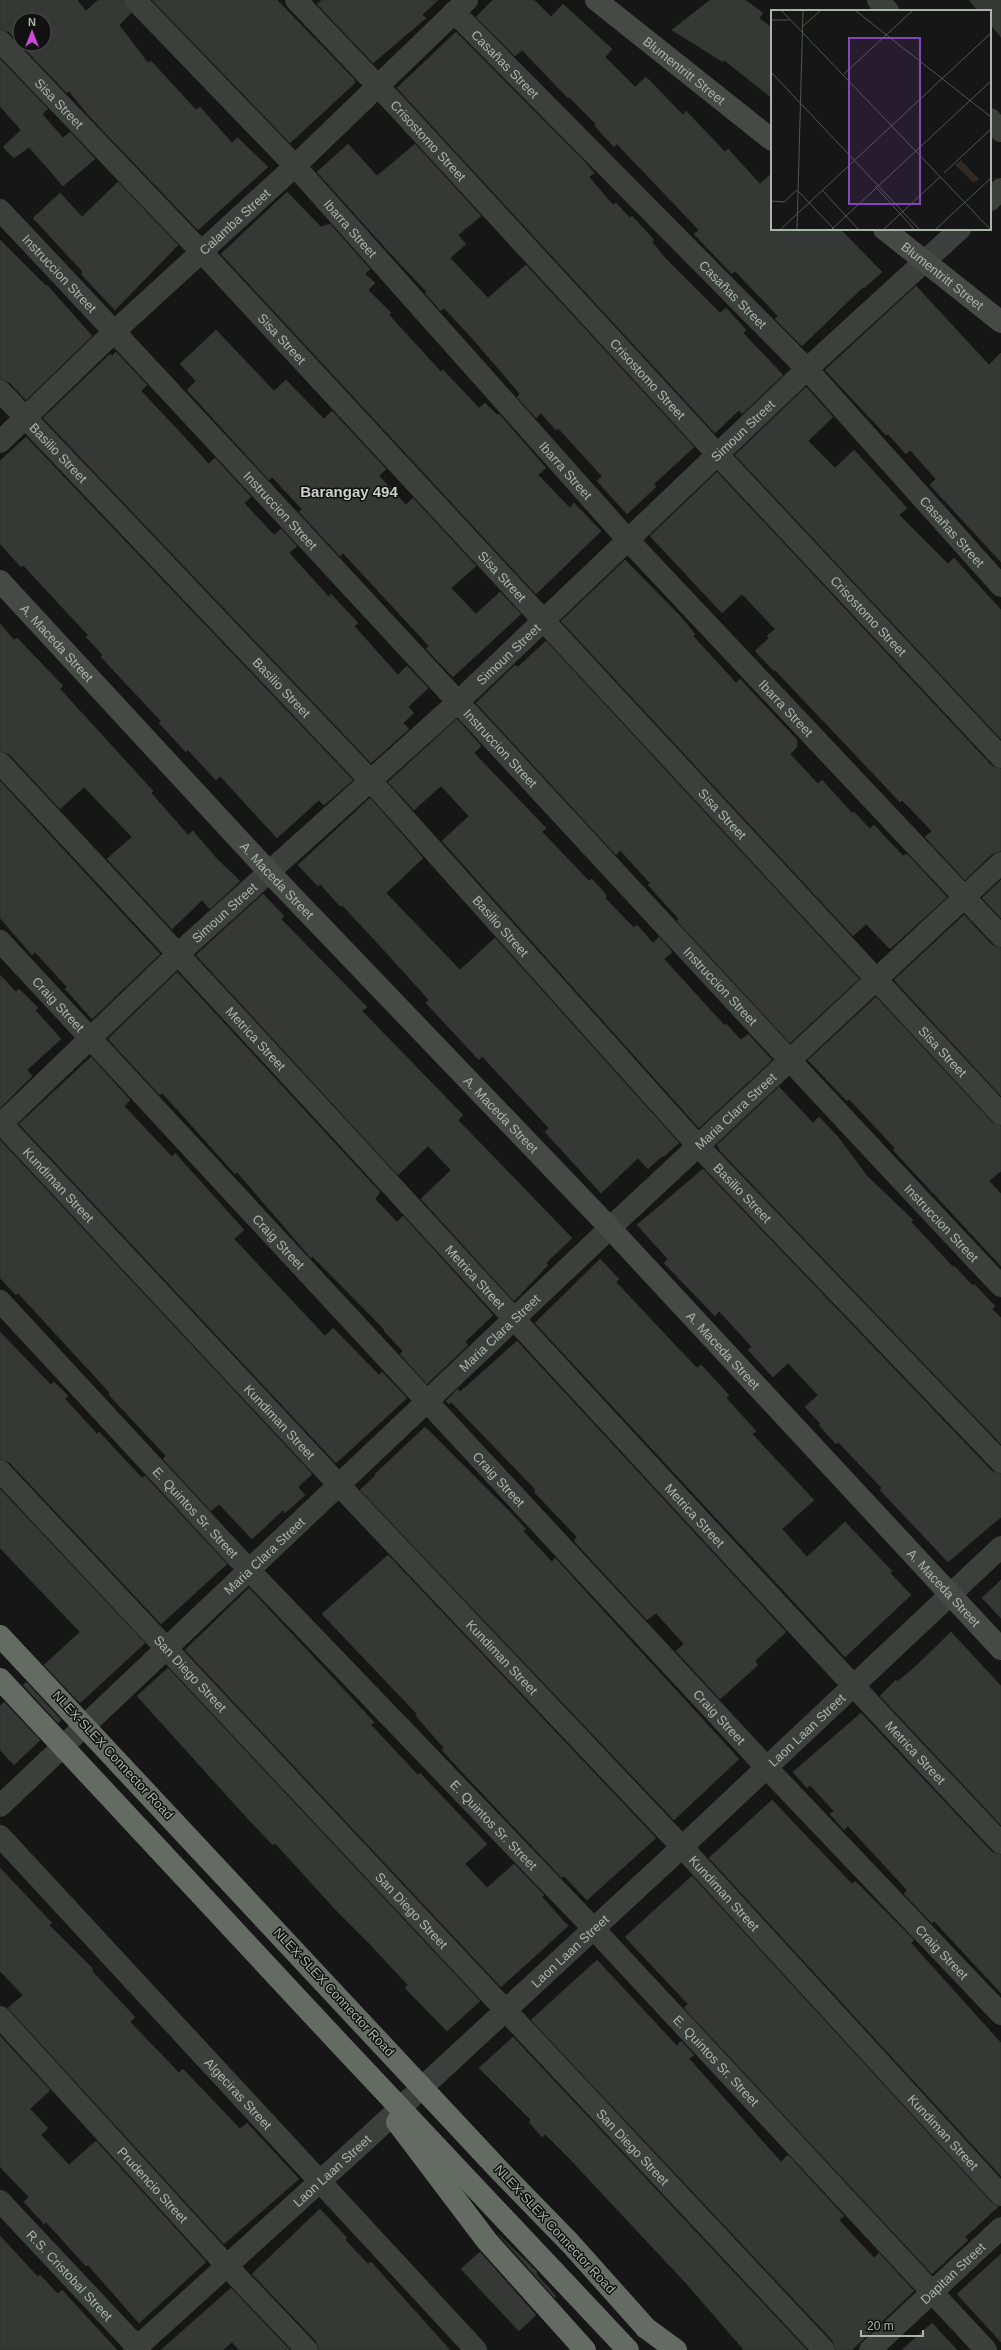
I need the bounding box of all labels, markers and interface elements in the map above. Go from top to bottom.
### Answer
inset map [771,10,991,230]
north arrow [12,12,52,52]
text: N [28,16,36,28]
street label: Casañas Street [468,27,542,101]
street label: Blumentritt Street [640,33,729,108]
street label: Sisa Street [32,75,87,132]
street label: Crisostomo Street [388,97,469,184]
street label: Calamba Street [196,185,273,257]
street label: Ibarra Street [321,196,380,261]
street label: Instruccion Street [19,231,100,316]
street label: Blumentritt Street [899,239,987,313]
street label: Casañas Street [696,257,770,332]
street label: Sisa Street [255,310,309,367]
street label: Crisostomo Street [607,335,689,422]
street label: Simoun Street [708,396,778,464]
street label: Basilio Street [27,420,91,486]
street label: Ibarra Street [536,438,596,503]
street label: Instruccion Street [241,468,321,553]
district label: Barangay 494 [300,483,398,500]
street label: Casañas Street [917,493,988,570]
street label: Sisa Street [475,548,530,605]
street label: Crisostomo Street [828,573,910,659]
street label: A. Maceda Street [17,601,97,685]
street label: Simoun Street [473,620,544,688]
street label: Basilio Street [250,654,314,721]
street label: Ibarra Street [756,676,817,740]
street label: Instruccion Street [461,706,541,791]
street label: Sisa Street [695,785,750,842]
street label: A. Maceda Street [237,839,318,922]
street label: Simoun Street [189,879,260,946]
street label: Basilio Street [470,892,532,960]
street label: Instruccion Street [681,944,761,1028]
street label: Craig Street [29,973,88,1035]
street label: Metrica Street [223,1004,289,1074]
street label: Sisa Street [916,1023,970,1080]
street label: Maria Clara Street [692,1069,779,1152]
street label: A. Maceda Street [461,1073,542,1156]
street label: Kundiman Street [20,1144,98,1226]
street label: Basilio Street [711,1160,775,1226]
street label: Instruccion Street [902,1181,982,1265]
street label: Craig Street [250,1211,308,1272]
street label: Metrica Street [442,1242,509,1312]
street label: Maria Clara Street [456,1291,543,1375]
street label: A. Maceda Street [684,1308,763,1392]
street label: Kundiman Street [241,1381,319,1462]
street label: Craig Street [470,1449,528,1510]
street label: E. Quintos Sr. Street [150,1464,242,1561]
street label: Metrica Street [662,1480,728,1550]
street label: Maria Clara Street [221,1514,308,1597]
street label: A. Maceda Street [904,1546,984,1630]
street label: Kundiman Street [463,1617,541,1698]
street label: San Diego Street [151,1632,230,1715]
street label: Craig Street [690,1686,749,1748]
street label: NLEX-SLEX Connector Road [50,1688,176,1822]
street label: Laon Laan Street [765,1690,848,1769]
street label: Metrica Street [882,1718,949,1787]
street label: E. Quintos Sr. Street [447,1777,541,1873]
street label: Kundiman Street [686,1852,763,1934]
street label: San Diego Street [372,1869,451,1952]
street label: Laon Laan Street [528,1911,612,1990]
street label: Craig Street [913,1922,972,1983]
street label: NLEX-SLEX Connector Road [271,1925,397,2059]
street label: E. Quintos Sr. Street [670,2012,763,2109]
street label: Algeciras Street [202,2055,275,2133]
street label: Kundiman Street [905,2091,982,2173]
street label: San Diego Street [594,2106,673,2188]
street label: Laon Laan Street [290,2131,374,2210]
street label: Prudencio Street [115,2144,191,2226]
street label: NLEX-SLEX Connector Road [492,2162,618,2296]
street label: R.S. Cristobal Street [24,2227,116,2324]
street label: Dapitan Street [917,2239,989,2307]
scale bar [861,2312,923,2338]
text: 20 m [867,2319,894,2333]

